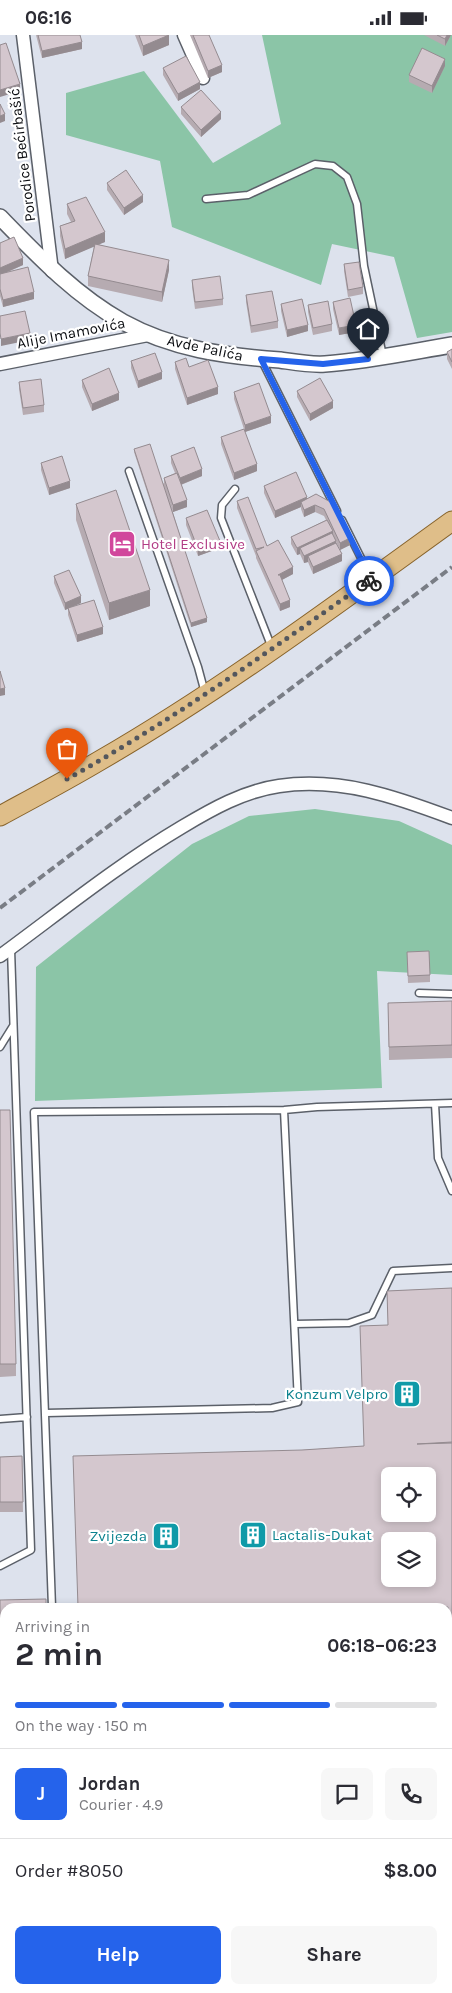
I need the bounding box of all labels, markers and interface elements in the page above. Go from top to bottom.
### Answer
text: 06:16 [25,7,72,29]
street label: Porodice Bećirbašić [5,87,39,223]
pin [347,308,389,359]
street label: Alije Imamovića [15,314,127,352]
icon: home [354,315,382,343]
street label: Avde Palića [165,331,245,365]
hotel icon: Hotel Exclusive [107,529,137,559]
place label: Hotel Exclusive [141,535,245,553]
courier [344,556,394,606]
icon: bike [355,567,383,595]
pin [46,728,88,779]
icon: bag [53,735,81,763]
building icon: Konzum Velpro [392,1379,422,1409]
place label: Konzum Velpro [286,1385,388,1403]
map controls [381,1467,436,1587]
button: locate [381,1467,436,1522]
building icon: Lactalis-Dukat [238,1520,268,1550]
building icon: Zvijezda [151,1521,181,1551]
place label: Lactalis-Dukat [272,1526,372,1544]
place label: Zvijezda [89,1527,147,1545]
button: layers [381,1532,436,1587]
text: Arriving in [15,1617,90,1636]
text: 06:18–06:23 [327,1635,437,1657]
text: 2 min [15,1636,103,1673]
text: On the way · 150 m [15,1716,147,1735]
button: chat [321,1768,373,1820]
button: phone [385,1768,437,1820]
text: Jordan [79,1773,140,1795]
text: J [37,1783,45,1805]
text: Courier · 4.9 [79,1795,163,1814]
text: Order #8050 [15,1860,123,1882]
text: $8.00 [384,1860,437,1882]
button: Help [15,1926,221,1984]
button: Share [231,1926,437,1984]

